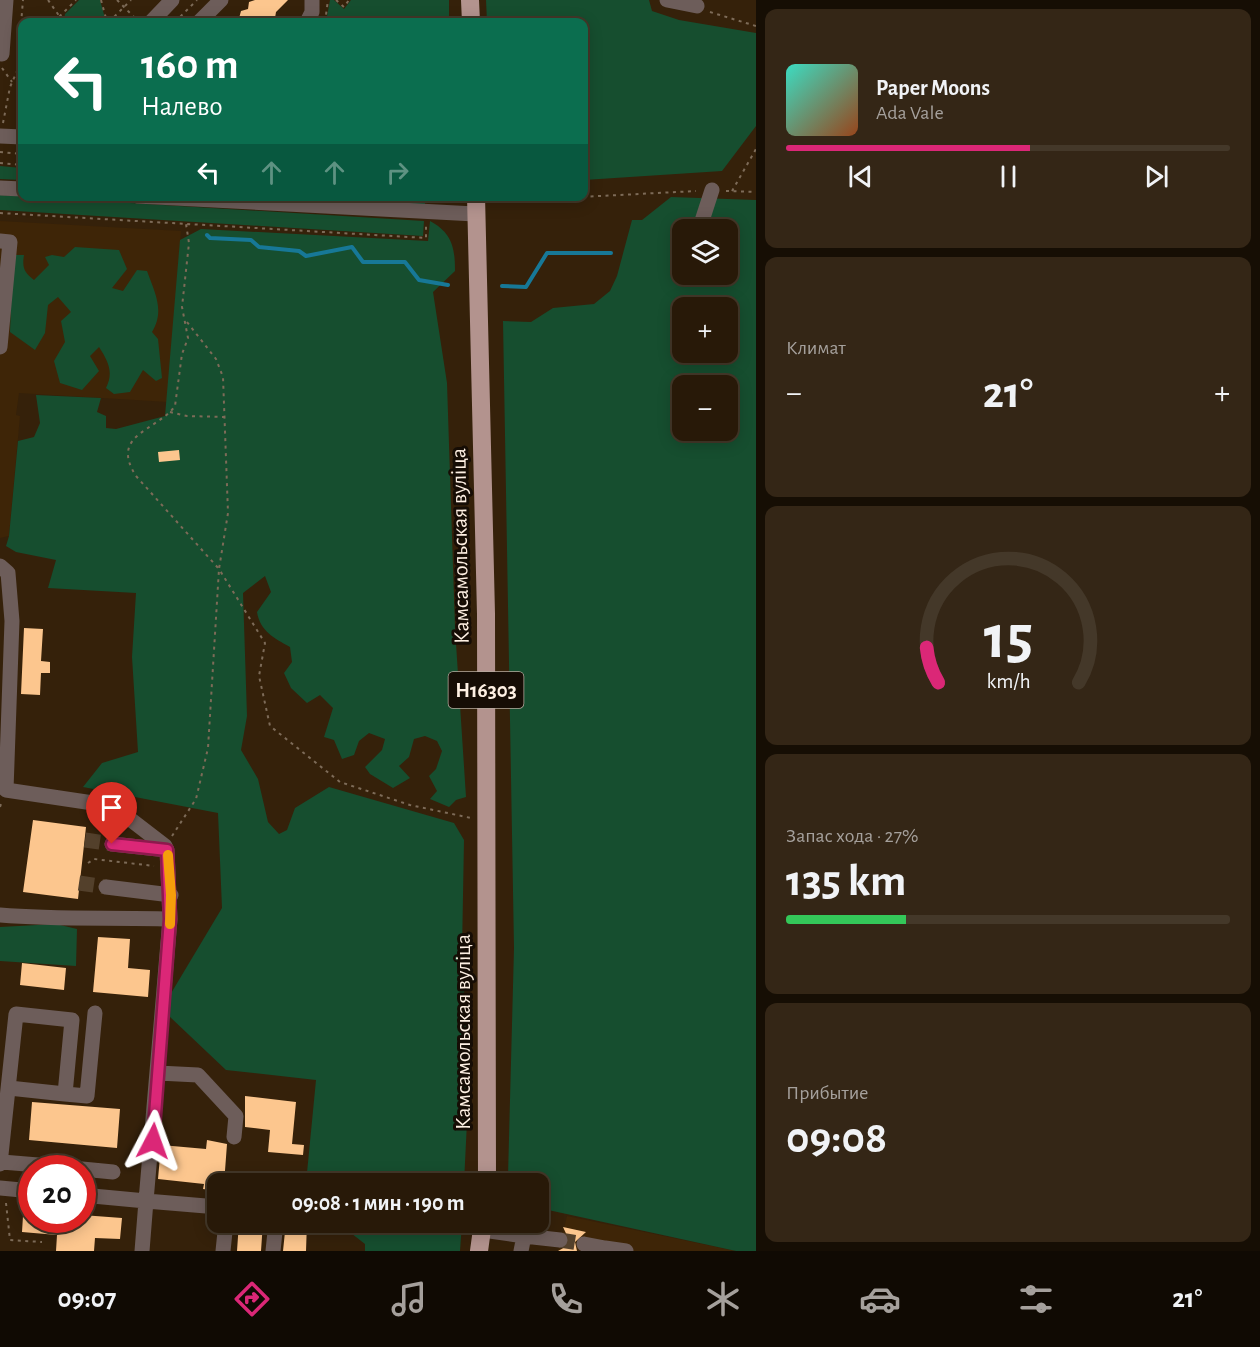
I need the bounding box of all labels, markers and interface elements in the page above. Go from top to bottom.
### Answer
icon: left [42,42,120,120]
text: 160 m [141,44,239,86]
text: Paper Moons [876,77,990,99]
text: Налево [141,93,223,120]
text: Ada Vale [876,103,944,123]
icon: left [192,156,225,189]
icon: ahead [255,156,288,189]
icon: ahead [318,156,351,189]
icon: right [381,156,414,189]
icon: previous [844,160,877,193]
icon: pause [992,160,1025,193]
icon: next [1140,160,1173,193]
map controls [672,219,738,441]
button: layers [672,219,738,285]
button: + [672,297,738,363]
text: Климат [786,338,846,358]
text: 21° [983,371,1033,416]
button: − [672,375,738,441]
text: − [786,377,802,410]
text: + [1214,377,1230,410]
street label: Камсамольская вуліца [447,448,473,644]
text: 15 [983,607,1033,669]
text: km/h [986,671,1030,692]
road number: Н16303 [448,672,524,708]
pin [86,782,137,844]
icon: arrive [95,791,128,824]
text: Запас хода · 27% [786,826,918,846]
text: 135 km [786,859,906,904]
street label: Камсамольская вуліца [452,934,474,1130]
text: Прибытие [786,1083,868,1103]
position arrow [121,1109,185,1173]
text: 09:08 [786,1116,887,1161]
speed limit sign: 20 [18,1155,96,1233]
text: 09:08 · 1 мин · 190 m [292,1192,464,1214]
icon: directions [231,1278,273,1320]
icon: music [388,1278,430,1320]
icon: phone [545,1278,587,1320]
icon: climate [702,1278,744,1320]
icon: car [859,1278,901,1320]
icon: filters [1015,1278,1057,1320]
text: 09:07 [57,1285,116,1312]
text: 21° [1172,1285,1202,1312]

